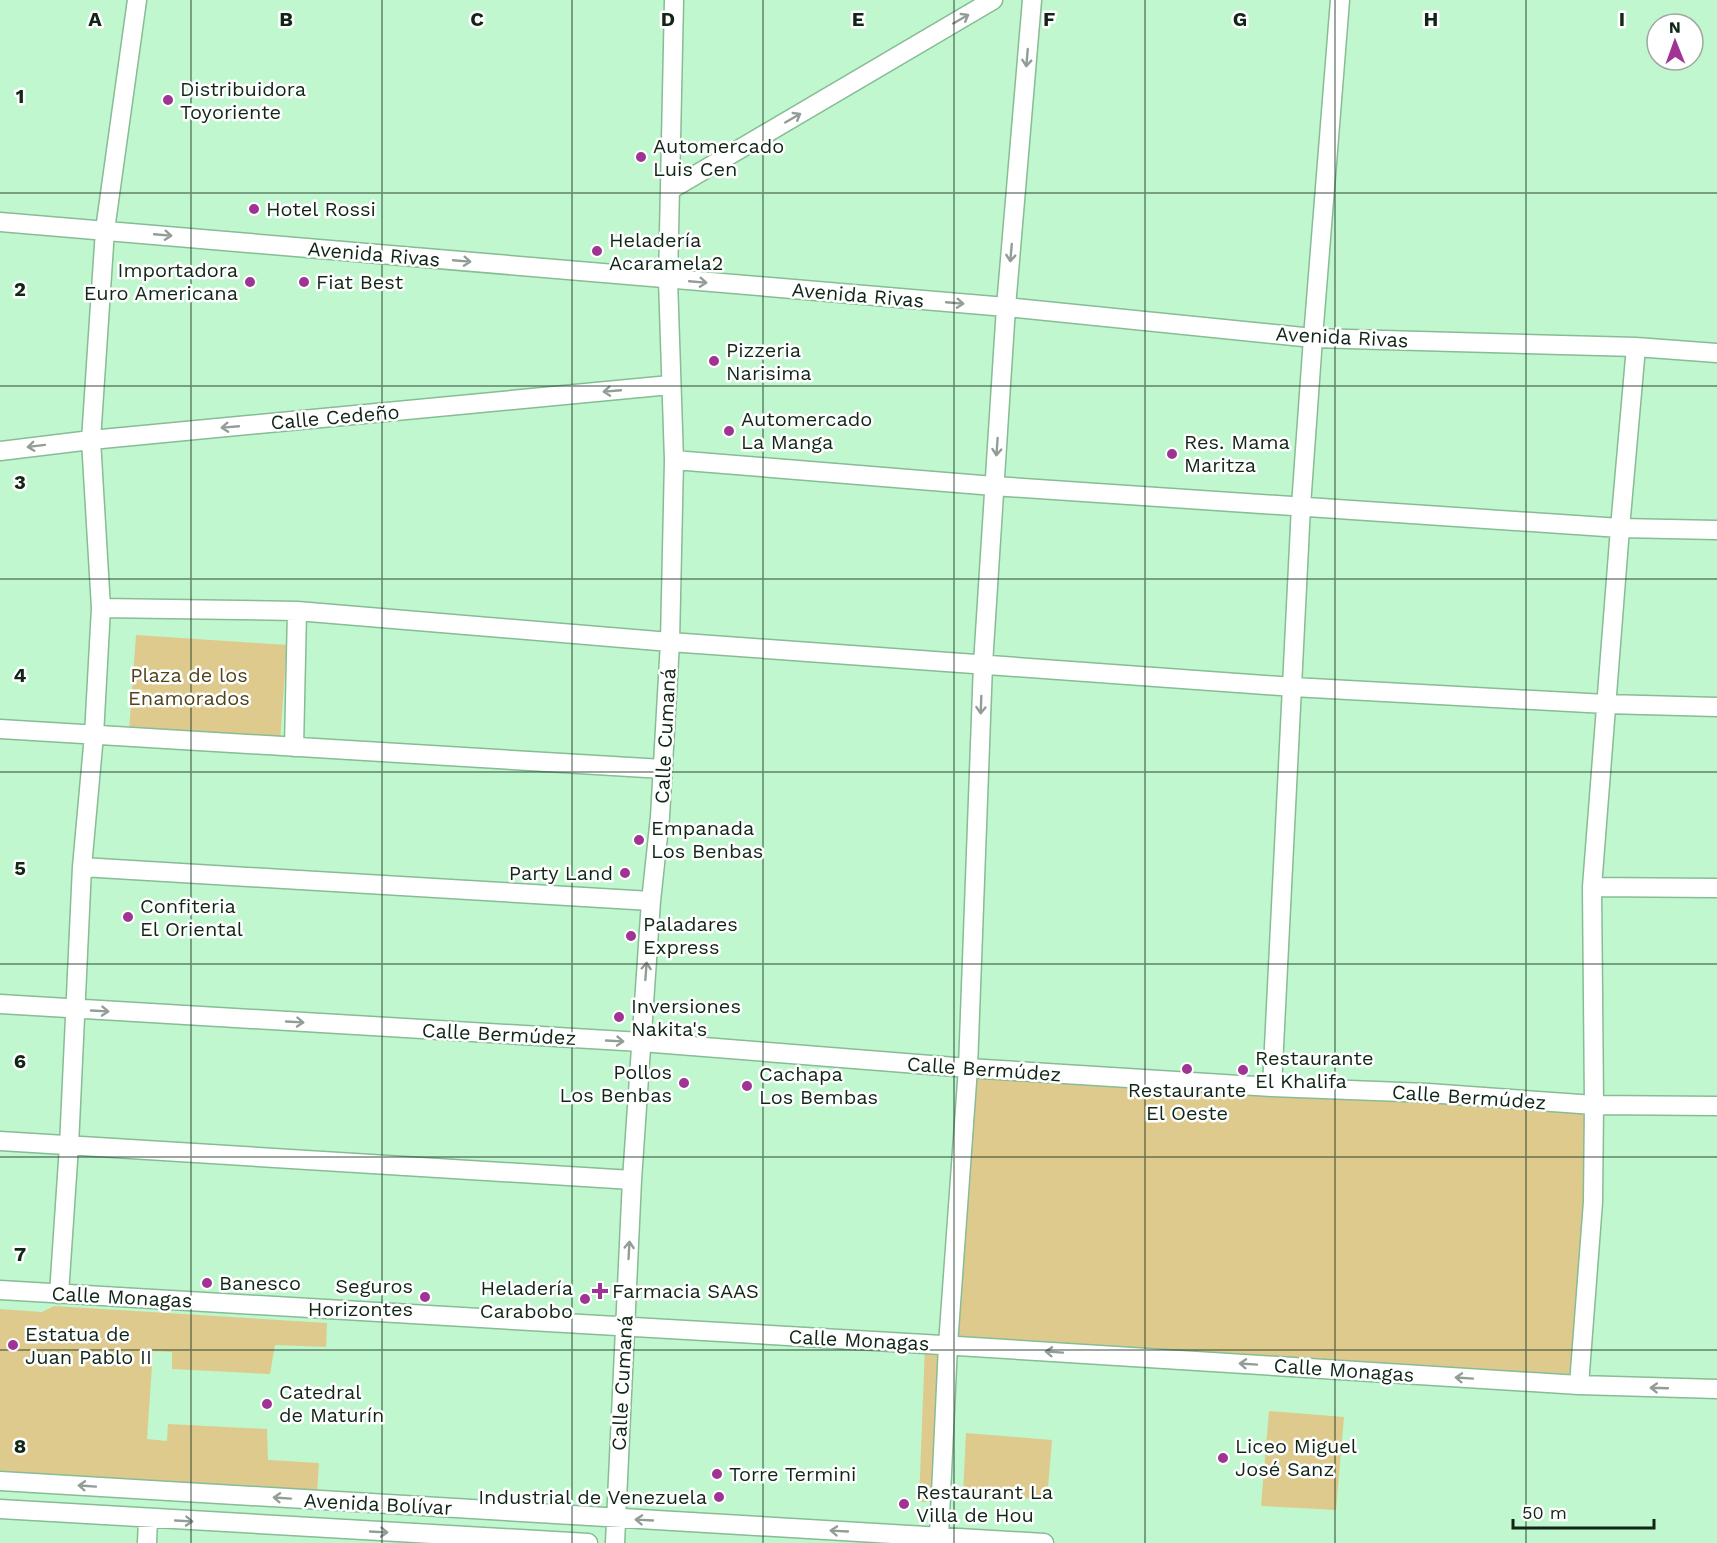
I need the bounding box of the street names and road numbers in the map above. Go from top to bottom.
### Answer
street label: Avenida Rivas [307,236,441,272]
street label: Avenida Rivas [791,277,925,313]
street label: Avenida Rivas [1275,322,1409,352]
street label: Calle Cedeño [270,399,400,435]
street label: Calle Cumaná [649,668,681,804]
street label: Calle Bermúdez [421,1018,577,1050]
street label: Calle Bermúdez [906,1052,1062,1086]
street label: Calle Bermúdez [1391,1080,1547,1114]
street label: Calle Monagas [51,1281,193,1313]
street label: Calle Cumaná [606,1315,638,1451]
street label: Calle Monagas [788,1324,930,1356]
street label: Calle Monagas [1273,1353,1415,1387]
street label: Avenida Bolívar [303,1488,453,1520]

